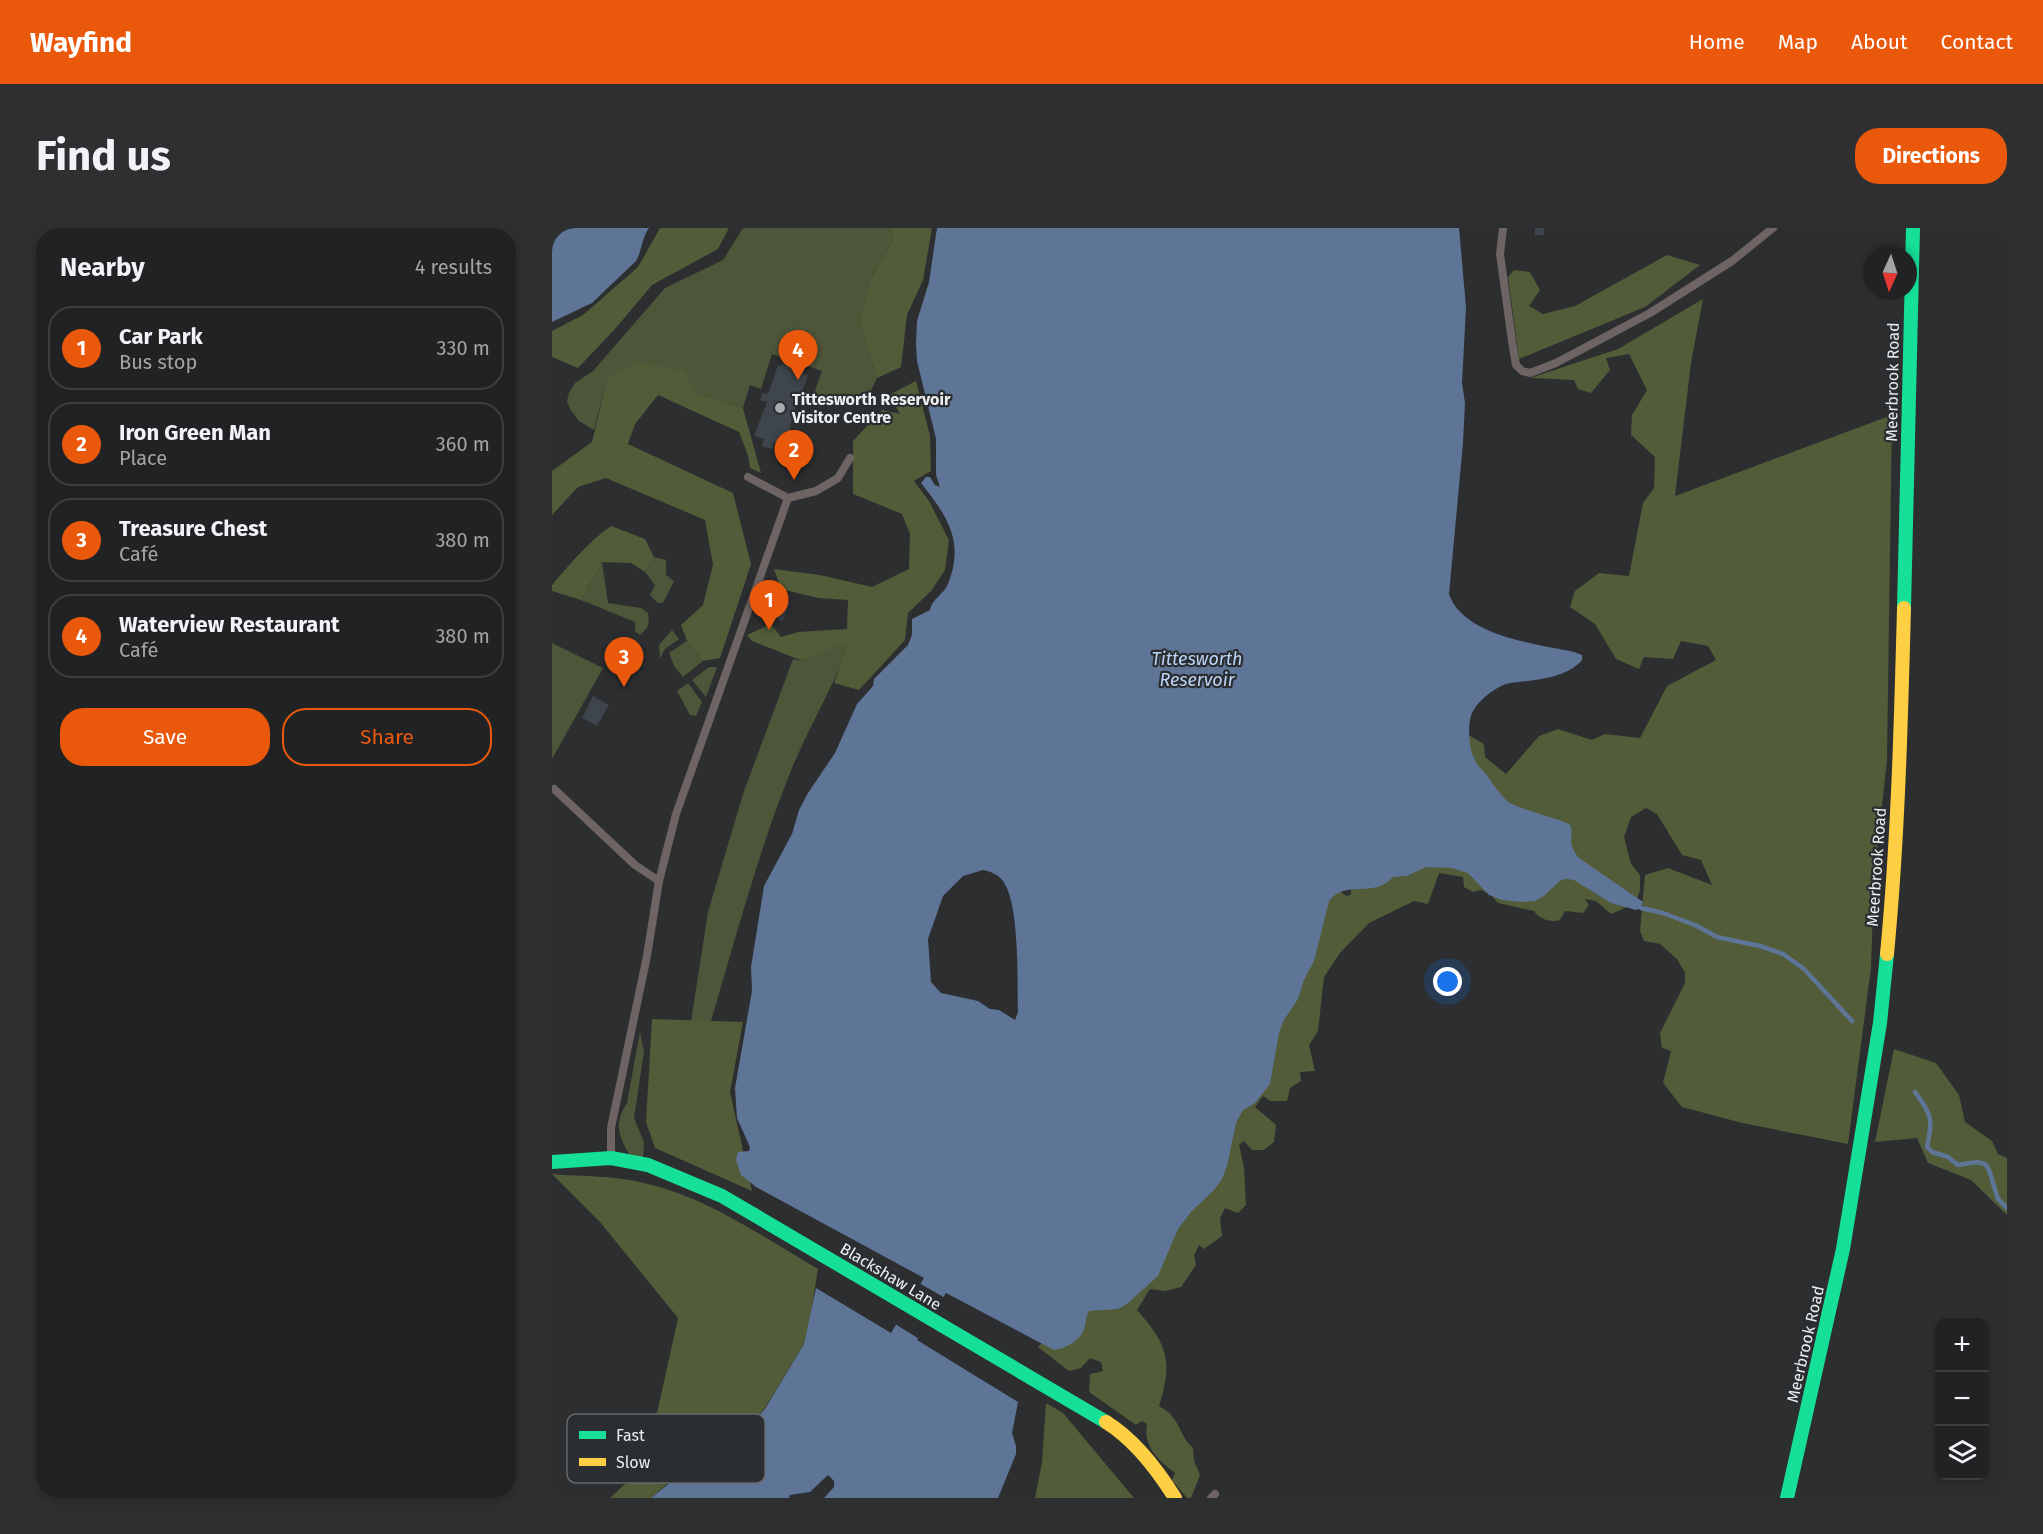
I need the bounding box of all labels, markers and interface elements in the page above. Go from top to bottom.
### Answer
text: Wayfind [30,26,132,59]
text: Home [1689,29,1745,55]
text: Map [1778,29,1818,55]
text: About [1851,29,1908,55]
text: Contact [1941,29,2013,55]
button: Directions [1855,128,2007,184]
text: Find us [36,131,171,181]
north arrow [1863,246,1917,300]
text: Nearby [60,252,145,283]
text: 4 results [415,255,492,279]
street label: Meerbrook Road [1882,322,1903,442]
text: Car Park [119,323,203,350]
pin: 4 [778,330,818,380]
text: 1 [77,336,86,360]
text: 330 m [436,336,490,360]
text: Bus stop [119,350,197,374]
place label: Tittesworth Reservoir Visitor Centre [791,390,951,427]
marker: Tittesworth Reservoir Visitor Centre [773,401,787,415]
text: Iron Green Man [119,419,271,446]
pin: 2 [774,430,814,480]
text: 2 [76,432,87,456]
text: 360 m [436,432,490,456]
text: Place [119,446,167,470]
text: Treasure Chest [119,515,267,542]
text: 3 [76,528,87,552]
text: 380 m [435,528,490,552]
text: Café [119,542,158,566]
pin: 1 [750,580,788,630]
text: Waterview Restaurant [119,611,340,638]
text: 4 [76,624,87,648]
text: 380 m [435,624,490,648]
text: Café [119,638,158,662]
pin: 3 [604,638,644,687]
water label: Tittesworth Reservoir [1151,648,1243,691]
button: Save [60,708,270,766]
button: Share [282,708,492,766]
street label: Meerbrook Road [1863,807,1890,927]
your location [1433,967,1462,996]
street label: Blackshaw Lane [837,1239,945,1314]
street label: Meerbrook Road [1783,1284,1828,1404]
map controls [1935,1318,1989,1480]
button: + [1935,1318,1989,1372]
button: − [1935,1372,1989,1426]
legend [567,1414,765,1483]
text: Fast [616,1426,645,1445]
button: layers [1935,1426,1989,1480]
text: Slow [616,1453,651,1472]

